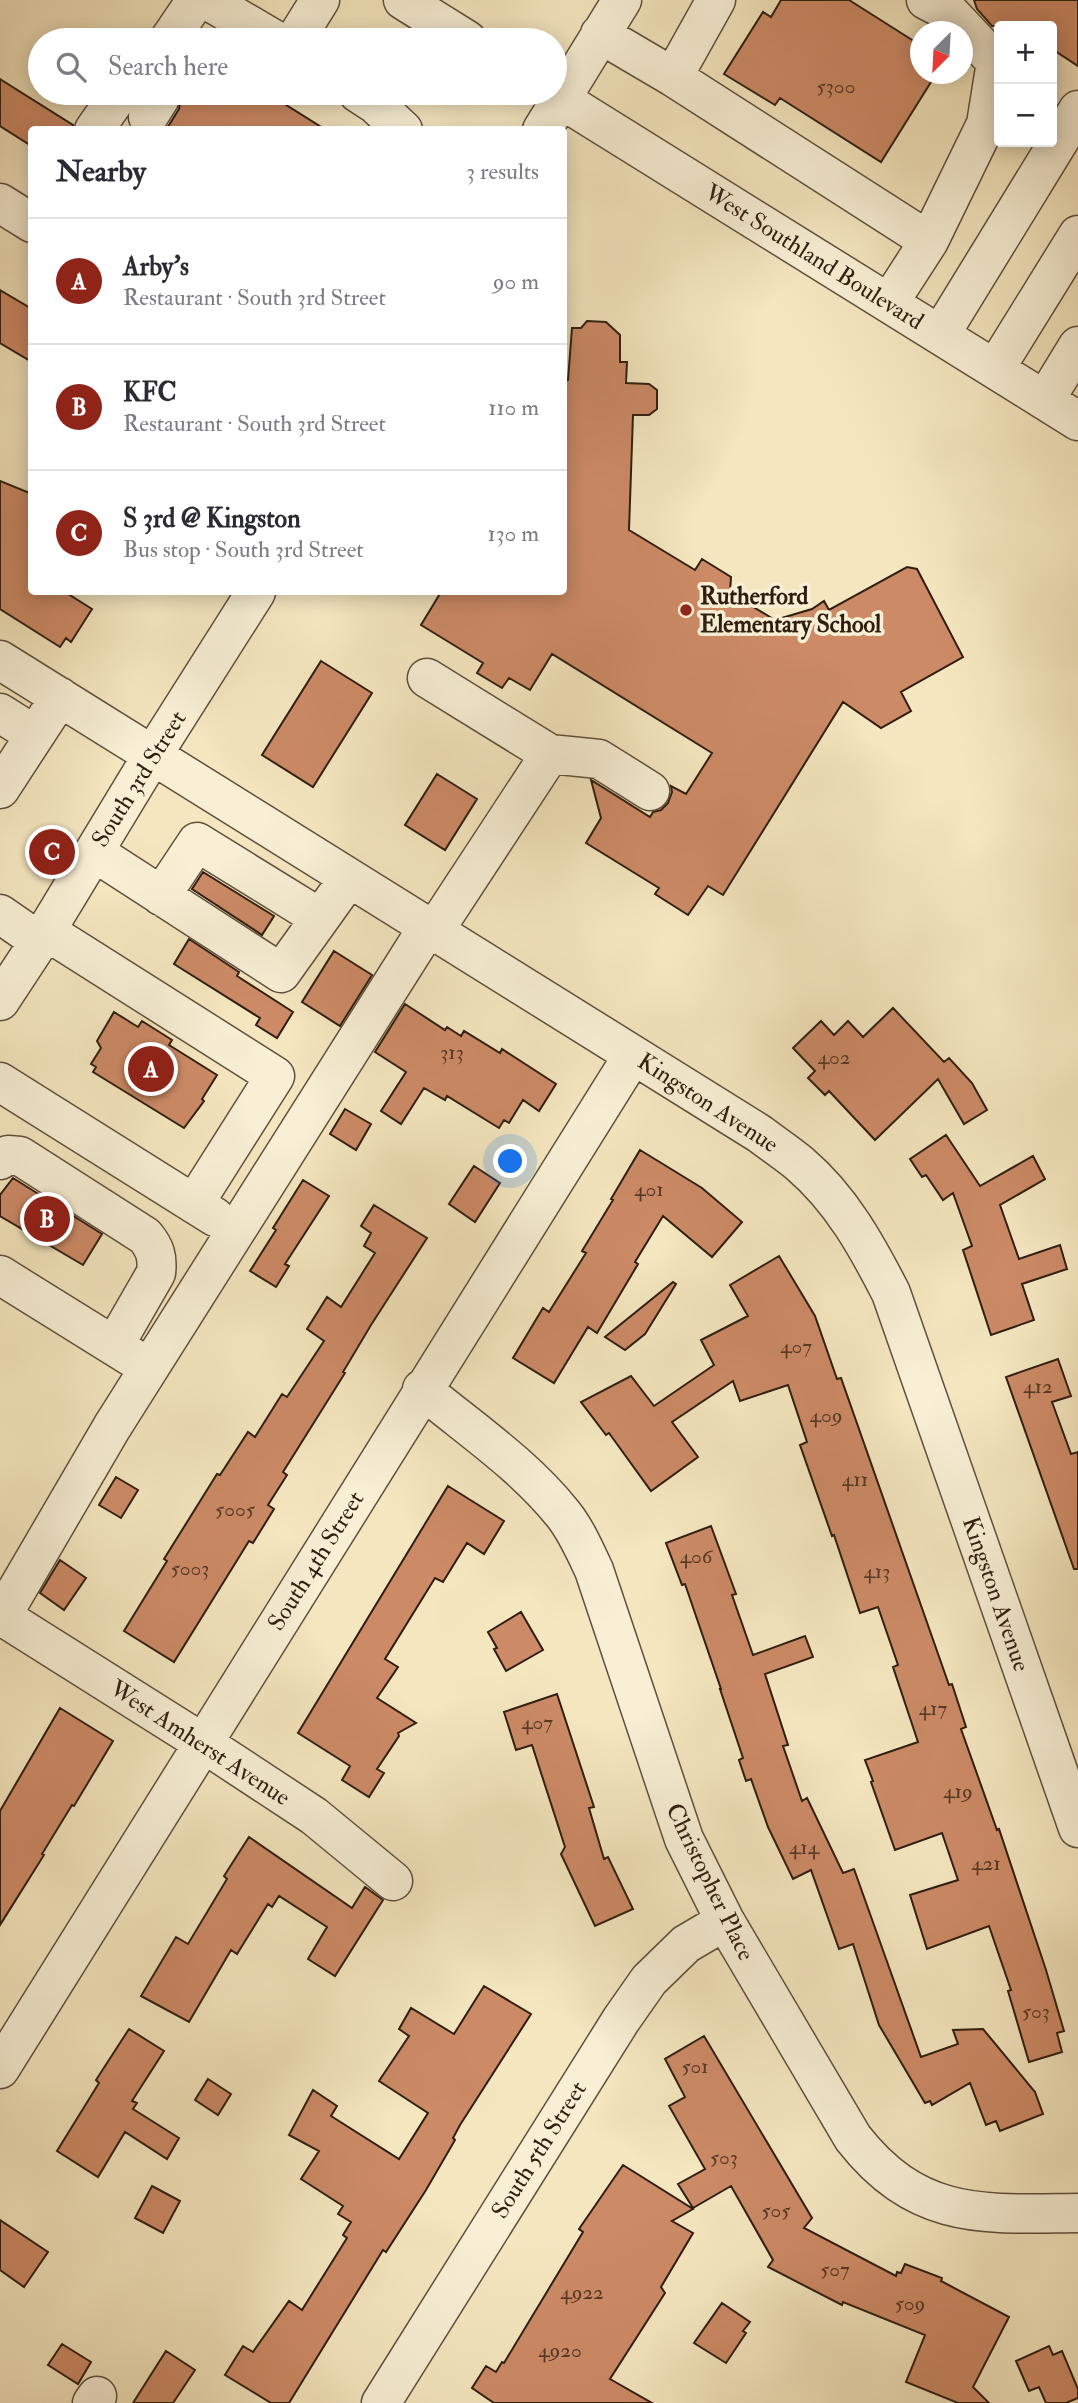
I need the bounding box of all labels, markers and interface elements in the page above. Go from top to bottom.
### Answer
north arrow [910,21,973,84]
map controls [994,21,1057,147]
button: + [994,21,1057,84]
search box [28,28,567,105]
icon: search [52,48,90,86]
text: Search here [108,51,228,83]
house number: 5300 [817,73,855,100]
button: − [994,84,1057,147]
text: Nearby [56,153,146,190]
text: 3 results [466,157,539,186]
street label: West Southland Boulevard [698,176,930,337]
text: Arby's [123,251,189,283]
text: A [72,267,86,296]
text: 90 m [493,267,539,296]
text: Restaurant · South 3rd Street [123,283,386,312]
text: KFC [123,377,177,409]
text: B [71,393,87,422]
text: 110 m [488,393,539,422]
text: Restaurant · South 3rd Street [123,409,386,438]
text: S 3rd @ Kingston [123,503,301,535]
text: C [71,519,87,548]
text: 130 m [487,519,539,548]
text: Bus stop · South 3rd Street [123,535,364,564]
place label: Rutherford Elementary School [700,581,882,640]
marker: Rutherford Elementary School [678,602,694,618]
street label: South 3rd Street [85,705,193,853]
pin: C [29,826,75,878]
house number: 313 [440,1039,464,1066]
pin: A [128,1043,174,1095]
house number: 402 [818,1044,850,1071]
street label: Kingston Avenue [632,1046,784,1160]
your location [493,1144,527,1178]
house number: 401 [634,1176,664,1203]
pin: B [24,1193,70,1245]
house number: 407 [780,1333,812,1360]
house number: 412 [1023,1373,1053,1400]
house number: 409 [810,1402,842,1429]
house number: 411 [842,1466,868,1493]
street label: South 4th Street [261,1485,371,1637]
house number: 5005 [215,1496,256,1523]
street label: Kingston Avenue [955,1512,1037,1676]
house number: 406 [680,1543,714,1570]
house number: 5003 [171,1555,209,1582]
house number: 413 [864,1558,890,1585]
street label: West Amherst Avenue [103,1672,296,1813]
house number: 417 [919,1695,948,1722]
house number: 407 [521,1709,553,1736]
house number: 419 [943,1778,973,1805]
street label: Christopher Place [659,1798,761,1966]
house number: 414 [789,1834,821,1861]
house number: 421 [971,1850,1001,1877]
house number: 503 [1022,1998,1050,2025]
house number: 501 [681,2053,709,2080]
street label: South 5th Street [484,2075,594,2225]
house number: 503 [710,2144,738,2171]
house number: 505 [761,2197,791,2224]
house number: 507 [820,2256,850,2283]
house number: 4922 [560,2279,604,2306]
house number: 509 [895,2290,925,2317]
house number: 4920 [538,2337,582,2364]

